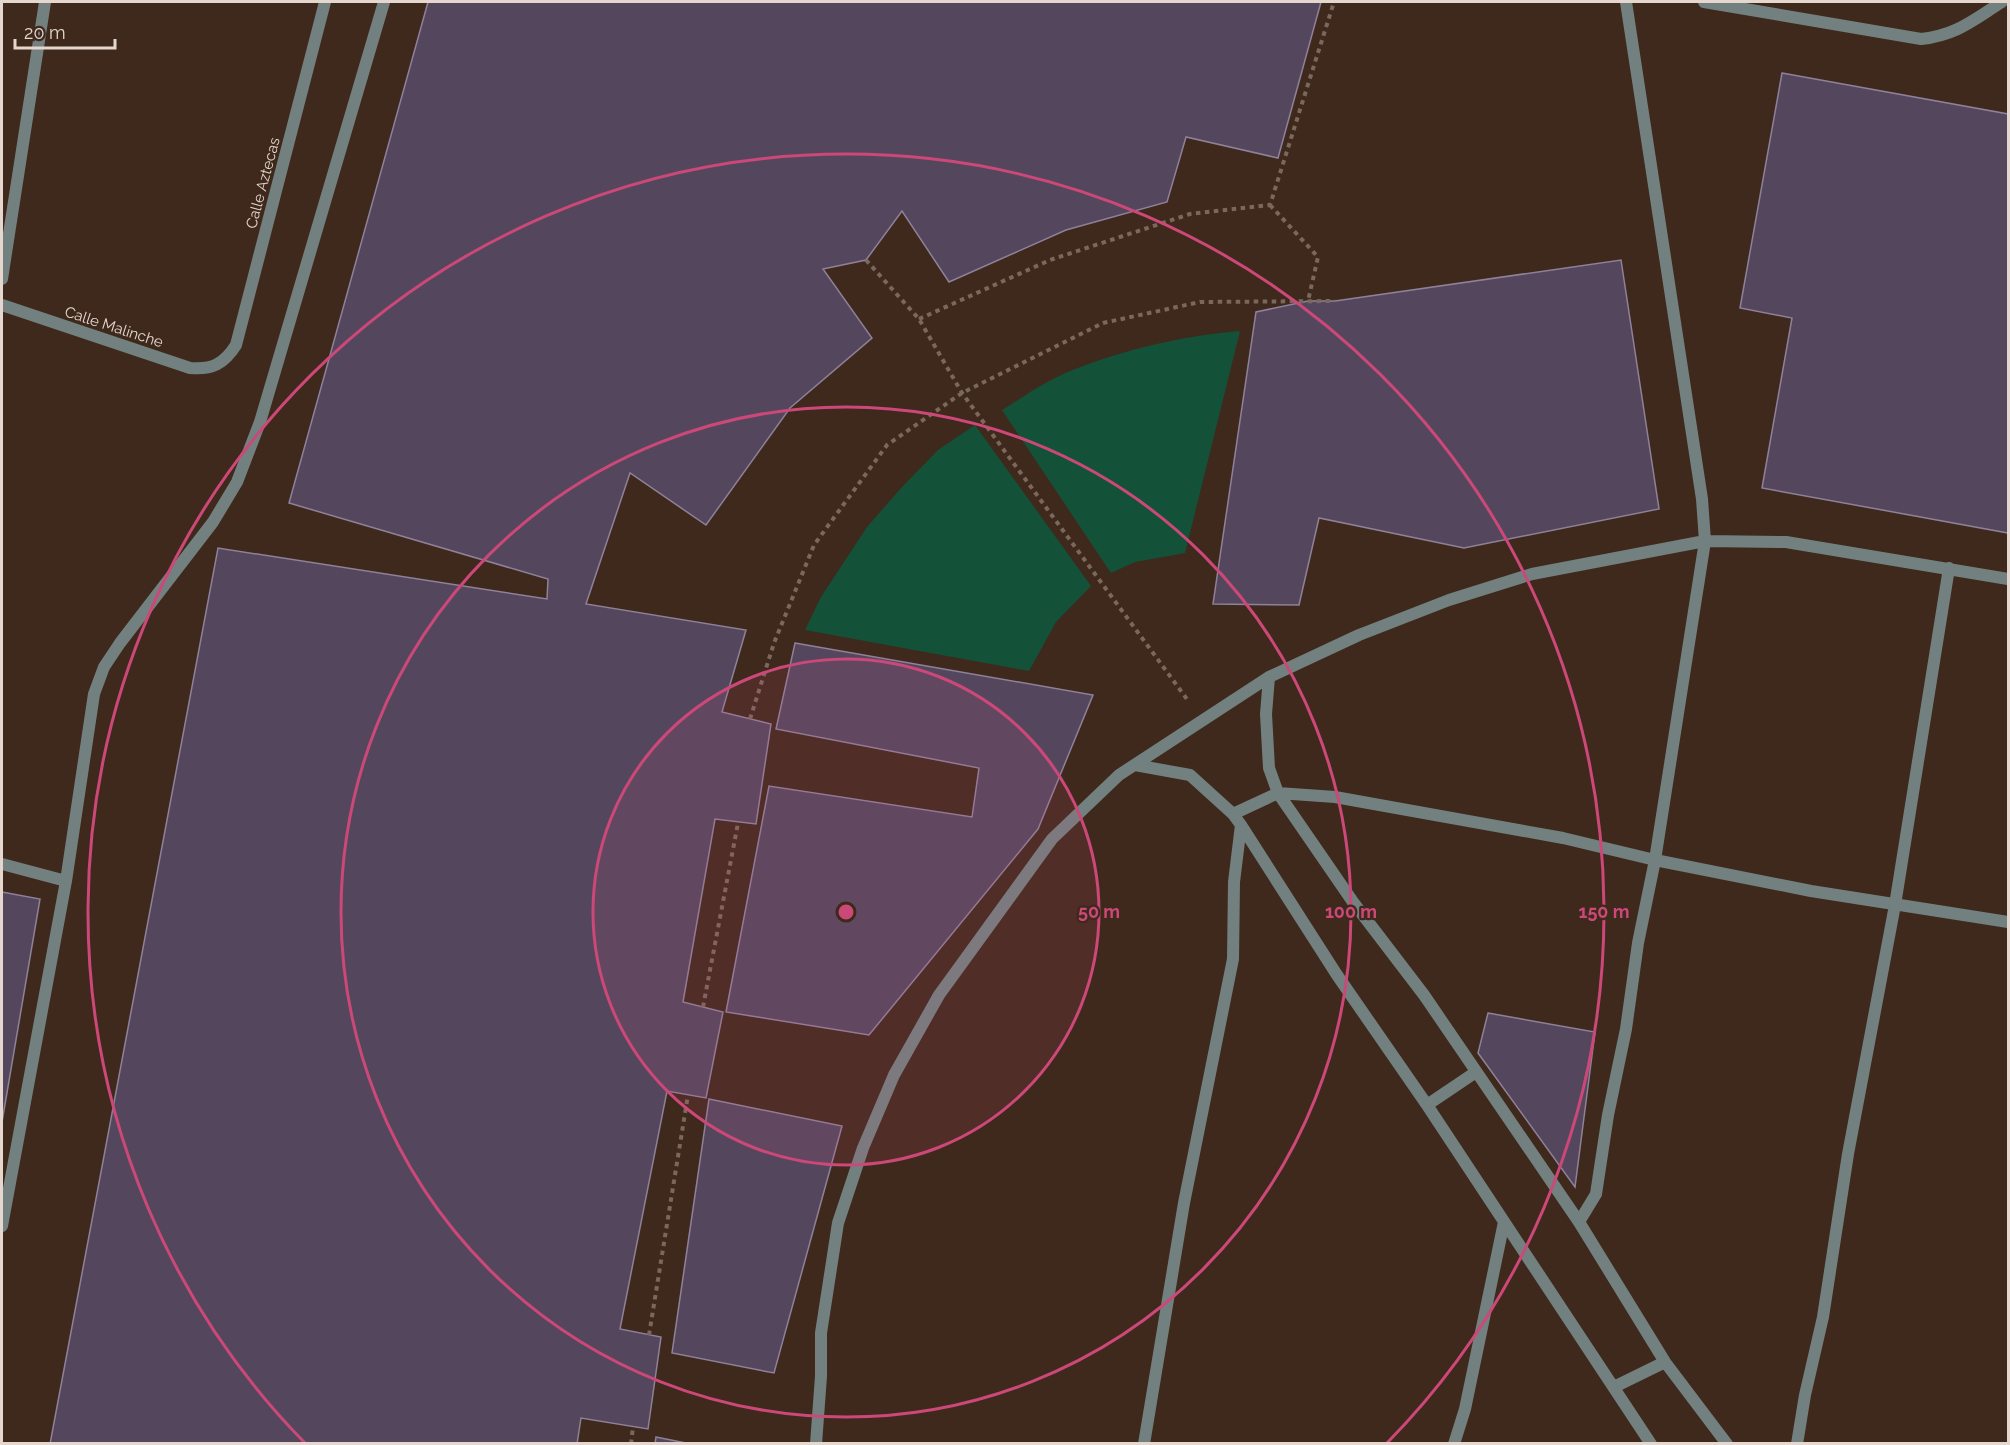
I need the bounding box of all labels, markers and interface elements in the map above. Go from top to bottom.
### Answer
scale bar [15,12,116,50]
text: 20 m [24,22,66,43]
street label: Calle Aztecas [242,135,284,231]
street label: Calle Malinche [63,303,166,351]
text: 50 m [1078,901,1120,922]
text: 100 m [1325,901,1377,922]
text: 150 m [1579,901,1630,922]
centre of rings [836,902,856,922]

